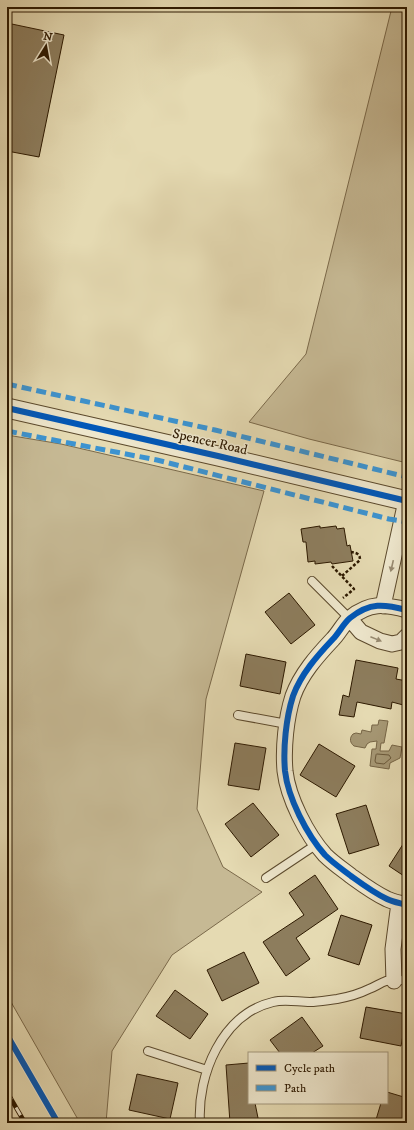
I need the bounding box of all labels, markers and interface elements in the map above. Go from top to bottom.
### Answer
north arrow [26,26,66,66]
text: N [42,29,53,45]
street label: Spencer Road [171,425,249,459]
one-way arrow [388,560,394,572]
one-way arrow [370,636,382,642]
legend [248,1052,388,1104]
text: Cycle path [284,1061,336,1076]
text: Path [284,1081,307,1096]

